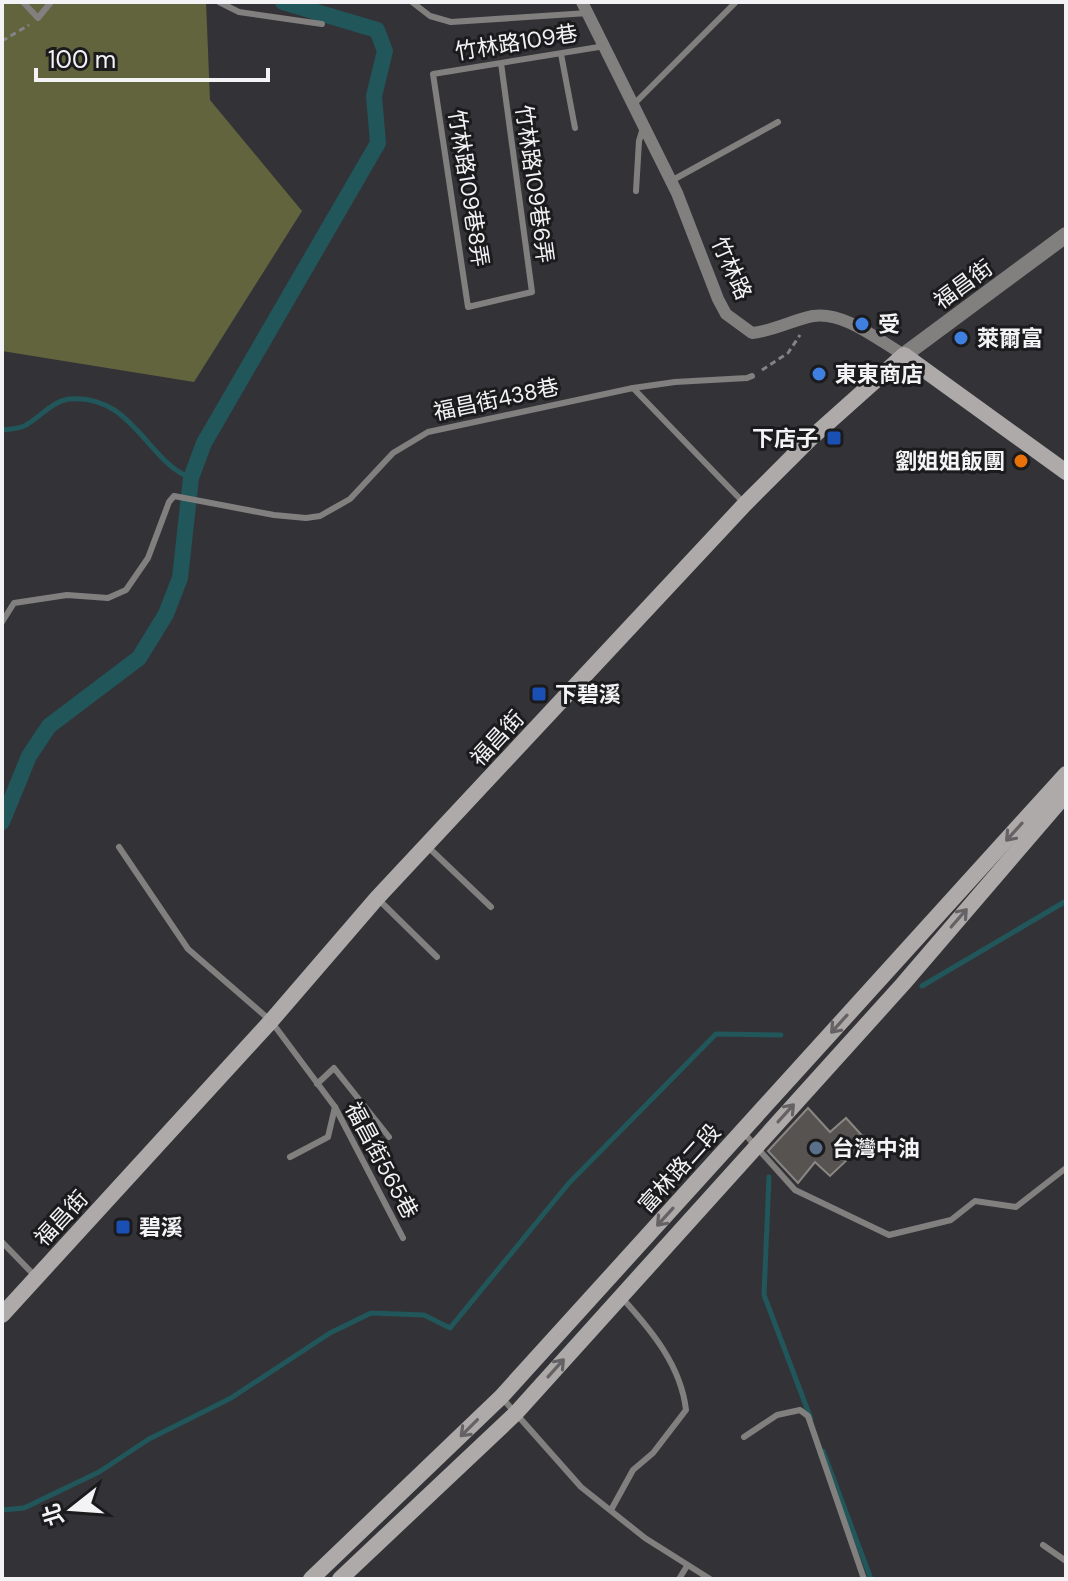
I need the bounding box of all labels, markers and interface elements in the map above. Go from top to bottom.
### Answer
street label: 竹林路109巷 [453,18,579,66]
scale bar [36,32,268,82]
text: 100 m [48,44,116,75]
street label: 竹林路109巷6弄 [509,103,560,265]
street label: 竹林路109巷8弄 [442,107,495,269]
street label: 竹林路 [705,232,758,304]
street label: 福昌街 [928,253,999,316]
place label: 受 [878,310,900,339]
marker: 受 [853,315,871,333]
place label: 萊爾富 [977,324,1043,353]
marker: 萊爾富 [952,329,970,347]
place label: 東東商店 [835,360,923,389]
marker: 東東商店 [810,365,828,383]
street label: 福昌街438巷 [431,372,562,427]
place label: 下店子 [752,424,818,453]
marker: 下店子 [825,429,843,447]
place label: 劉姐姐飯團 [895,447,1005,476]
marker: 劉姐姐飯團 [1012,452,1030,470]
place label: 下碧溪 [555,680,621,709]
marker: 下碧溪 [530,685,548,703]
street label: 福昌街 [464,704,530,772]
one-way arrow [1005,821,1023,841]
one-way arrow [950,909,968,929]
one-way arrow [830,1014,848,1034]
street label: 福昌街565巷 [339,1097,424,1224]
one-way arrow [777,1103,795,1123]
street label: 富林路二段 [632,1118,727,1219]
place label: 台灣中油 [832,1134,920,1163]
marker: 台灣中油 [807,1139,825,1157]
street label: 福昌街 [28,1184,94,1252]
one-way arrow [656,1207,674,1227]
place label: 碧溪 [139,1213,183,1242]
marker: 碧溪 [114,1218,132,1236]
one-way arrow [547,1359,565,1379]
one-way arrow [459,1419,479,1438]
north arrow [32,1469,112,1549]
text: 北 [36,1500,70,1529]

